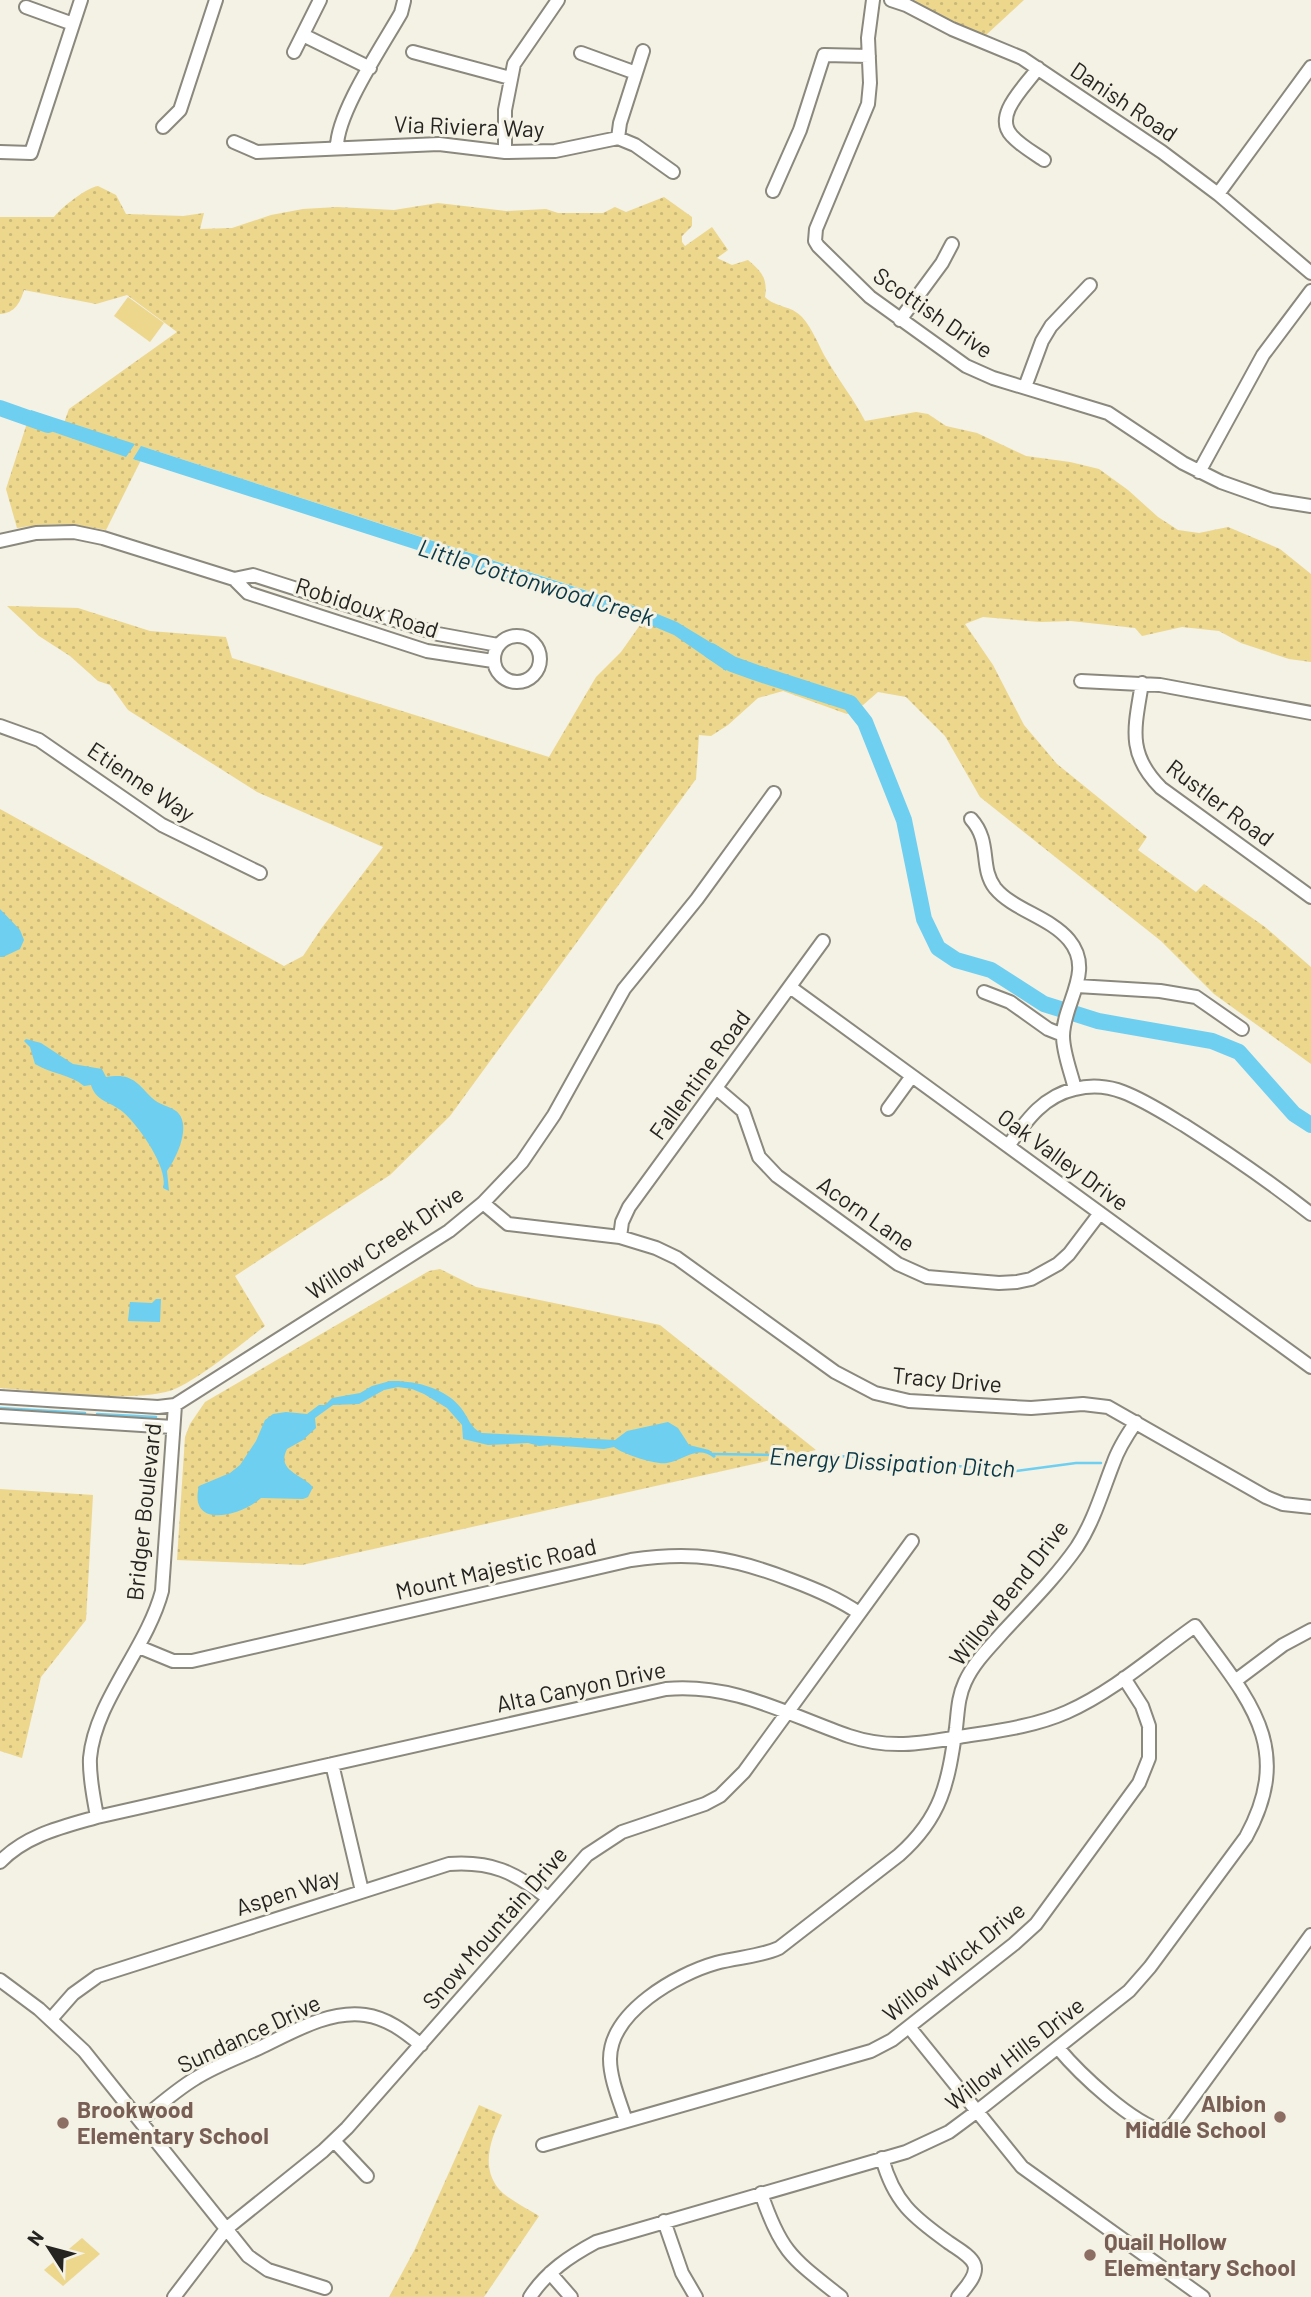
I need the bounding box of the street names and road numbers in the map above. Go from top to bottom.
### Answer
street label: Danish Road [1066,55,1183,147]
street label: Via Riviera Way [393,109,545,143]
street label: Scottish Drive [868,261,999,364]
street label: Robidoux Road [292,571,442,643]
street label: Etienne Way [83,735,201,827]
street label: Rustler Road [1161,753,1280,852]
street label: Fallentine Road [643,1004,756,1145]
street label: Oak Valley Drive [993,1102,1135,1216]
street label: Acorn Lane [812,1169,921,1257]
street label: Willow Creek Drive [300,1179,469,1305]
street label: Tracy Drive [891,1360,1003,1398]
street label: Bridger Boulevard [120,1422,166,1602]
street label: Willow Bend Drive [943,1514,1074,1671]
street label: Mount Majestic Road [393,1531,599,1605]
street label: Alta Canyon Drive [493,1654,668,1718]
street label: Snow Mountain Drive [416,1840,573,2015]
street label: Aspen Way [232,1861,344,1921]
street label: Willow Wick Drive [876,1895,1030,2027]
street label: Sundance Drive [173,1988,325,2078]
street label: Willow Hills Drive [939,1990,1089,2116]

